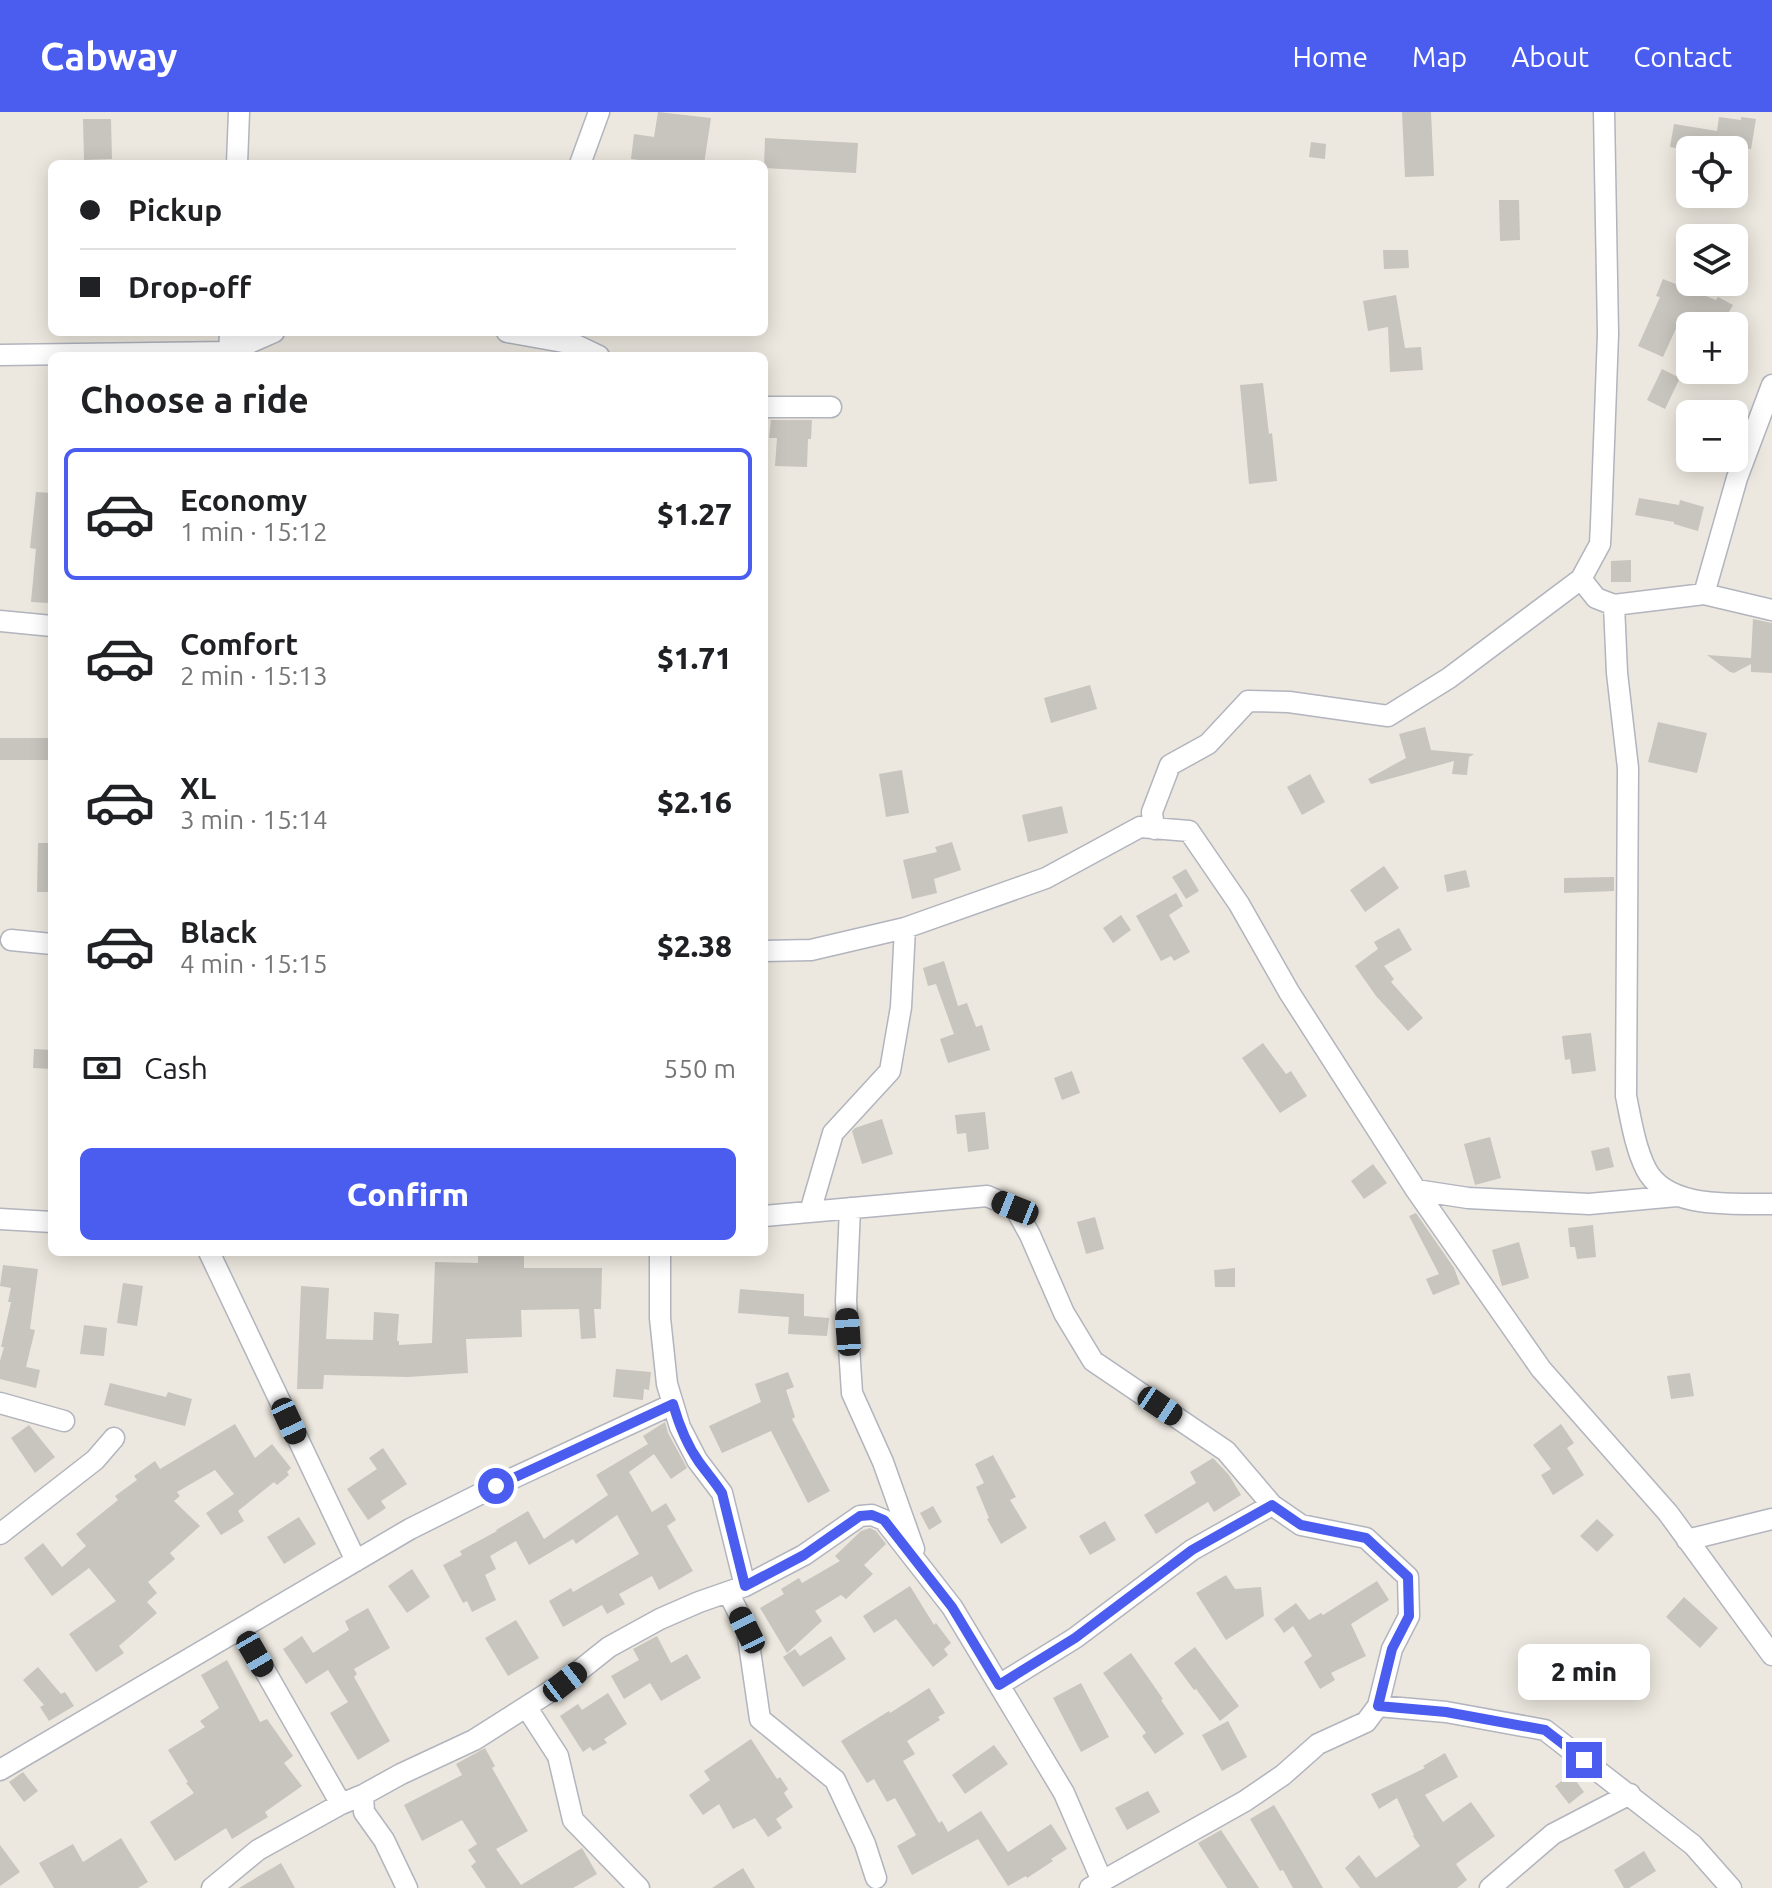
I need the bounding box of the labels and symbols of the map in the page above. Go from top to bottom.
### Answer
car [988,1188,1042,1228]
car [834,1307,862,1357]
car [1133,1383,1187,1429]
car [268,1394,310,1448]
route start [478,1468,514,1504]
car [726,1603,768,1657]
car [233,1627,277,1681]
callout: 2 min [1518,1644,1650,1700]
car [539,1658,591,1706]
route end [1566,1742,1602,1778]

